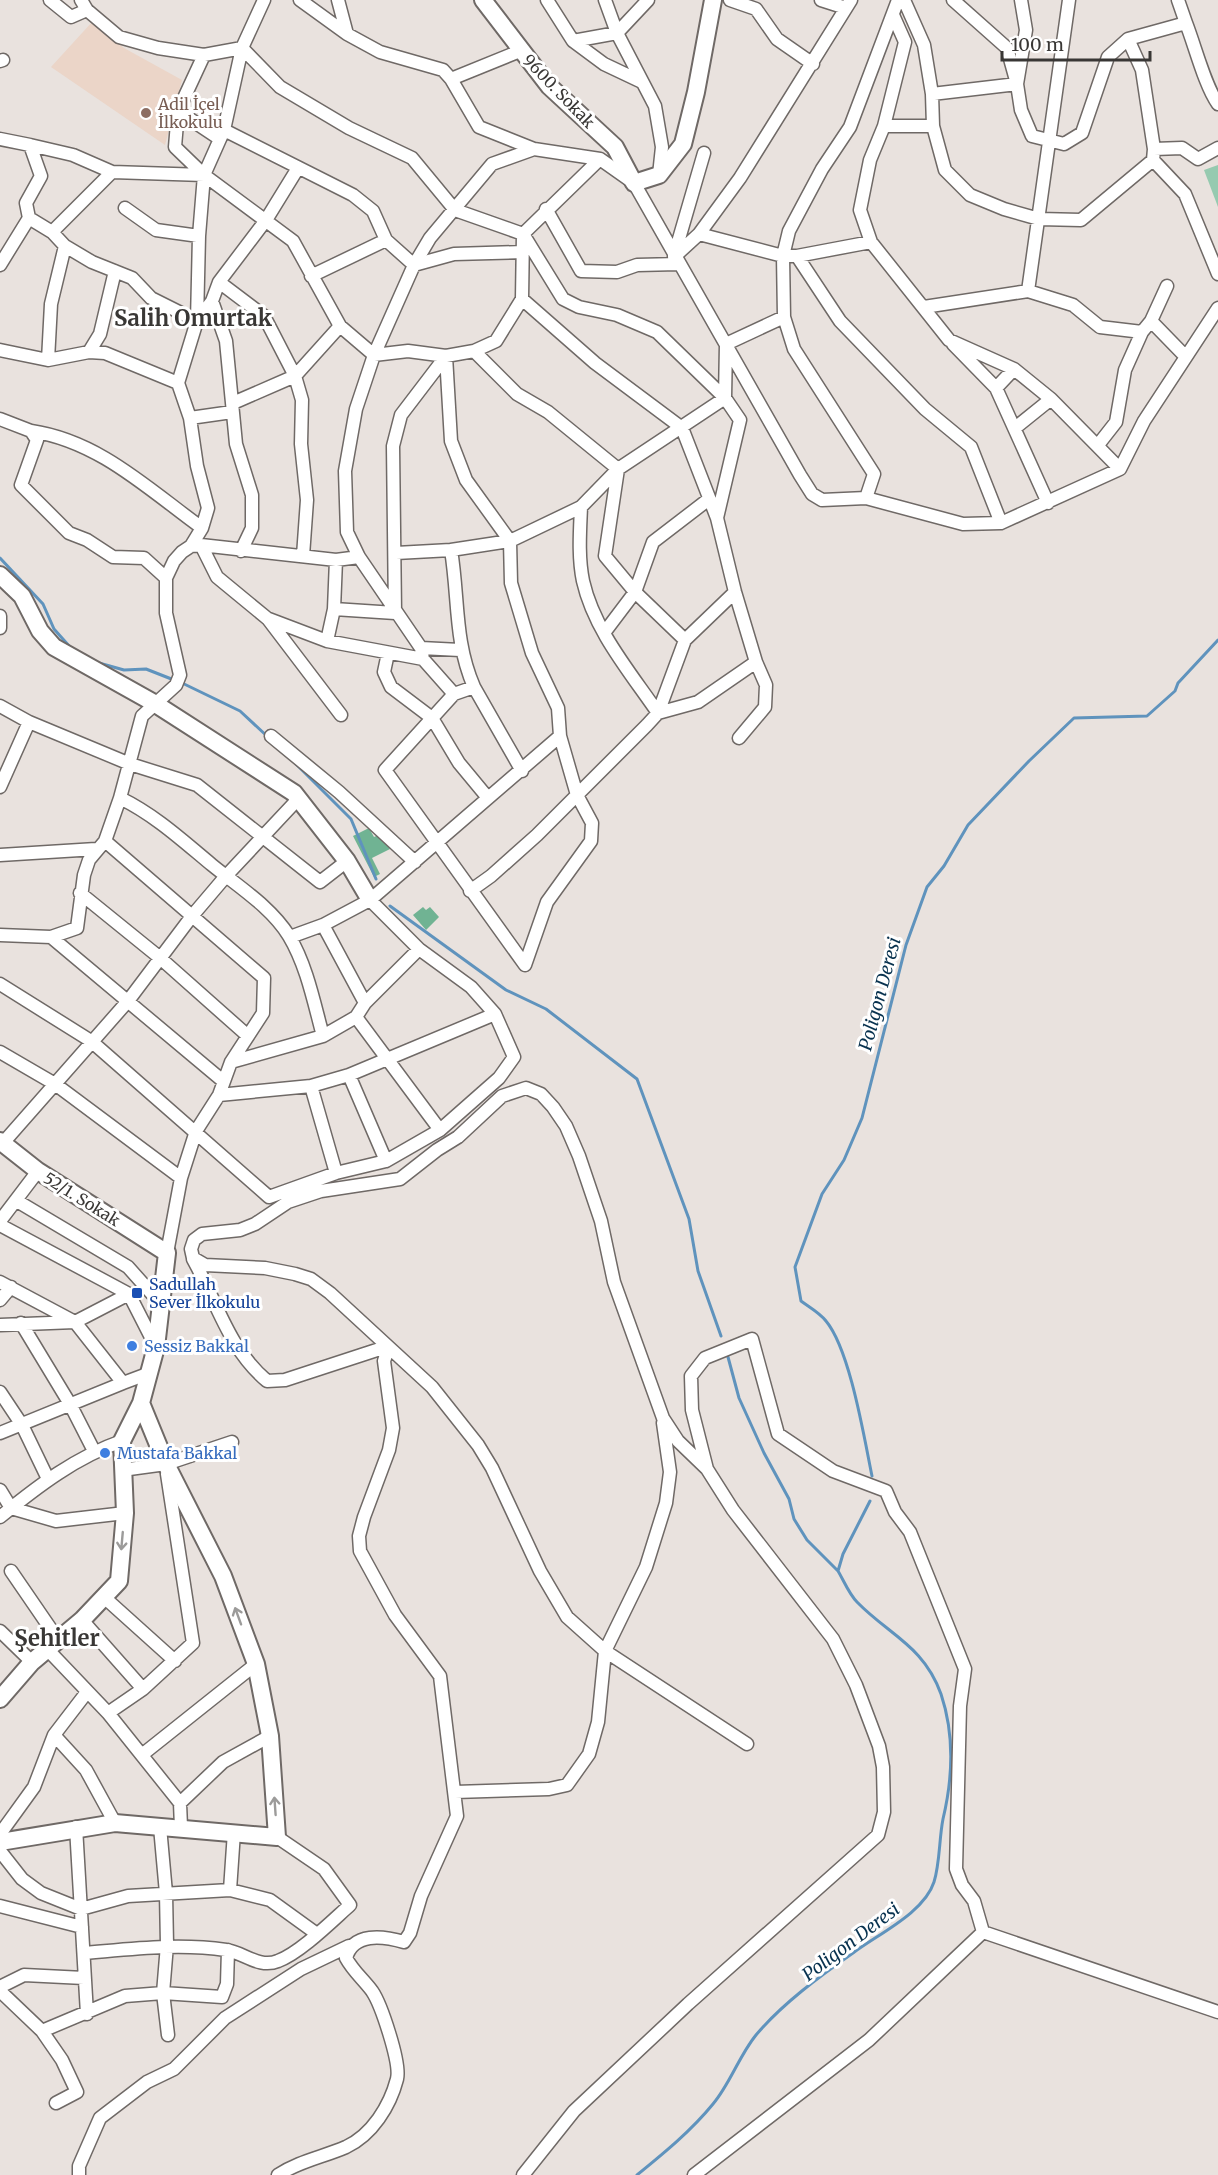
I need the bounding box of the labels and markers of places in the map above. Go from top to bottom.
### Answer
place label: Adil İçel İlkokulu [157,94,223,132]
marker: Adil İçel İlkokulu [139,106,153,120]
place label: Sadullah Sever İlkokulu [149,1274,260,1312]
marker: Sadullah Sever İlkokulu [130,1286,144,1300]
place label: Sessiz Bakkal [144,1336,249,1356]
marker: Sessiz Bakkal [125,1339,139,1353]
place label: Mustafa Bakkal [117,1443,237,1463]
marker: Mustafa Bakkal [98,1446,112,1460]

